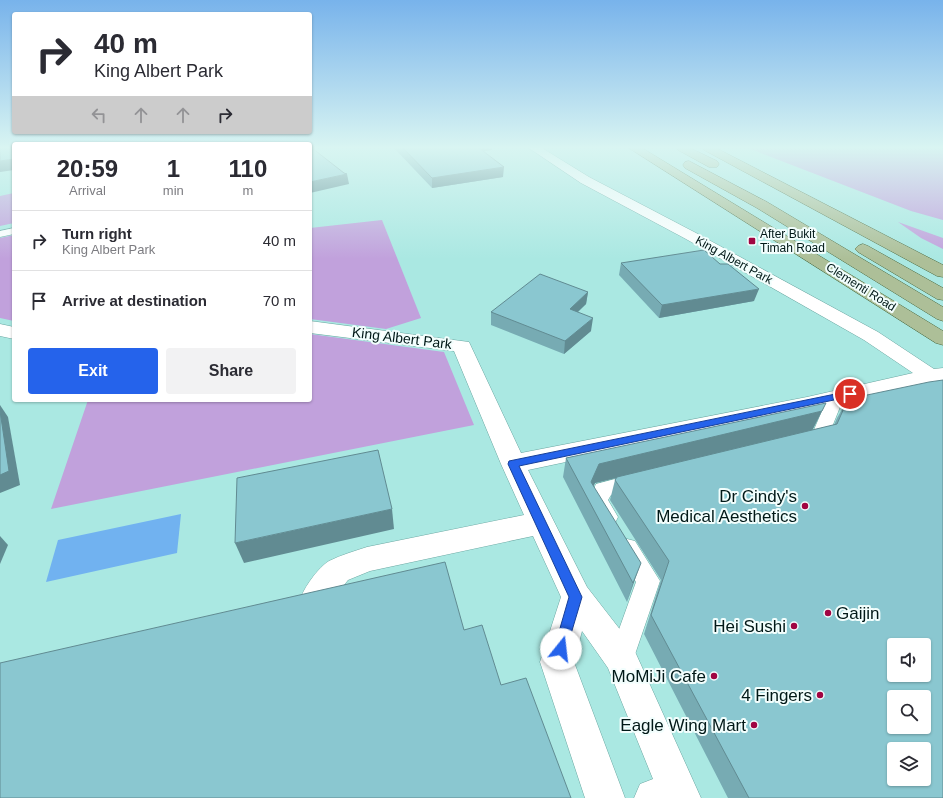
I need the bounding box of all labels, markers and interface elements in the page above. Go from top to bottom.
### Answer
icon: right [28,28,80,80]
text: 40 m [94,28,158,59]
text: King Albert Park [94,61,223,81]
icon: left [88,104,110,126]
icon: ahead [130,104,152,126]
icon: ahead [172,104,194,126]
icon: right [214,104,236,126]
text: 20:59 [57,155,118,182]
text: 1 [167,155,180,182]
text: 110 [229,155,267,182]
text: Arrival [69,183,106,198]
text: min [163,183,184,198]
text: m [242,183,253,198]
text: Turn right [62,225,132,242]
place label: After Bukit Timah Road [760,227,825,255]
icon: right [28,230,50,252]
text: 40 m [263,232,296,249]
street label: King Albert Park [693,233,776,287]
marker: After Bukit Timah Road [747,236,757,246]
text: King Albert Park [62,242,155,257]
street label: Clementi Road [824,260,898,314]
icon: arrive [28,290,50,312]
text: Arrive at destination [62,292,207,309]
text: 70 m [263,292,296,309]
street label: King Albert Park [351,324,454,352]
button: Exit [28,348,158,394]
button: Share [166,348,296,394]
pin [833,377,867,411]
icon: arrive [839,383,861,405]
place label: Dr Cindy's Medical Aesthetics [656,487,797,526]
marker: Dr Cindy's Medical Aesthetics [800,501,810,511]
place label: Gaijin [836,604,879,623]
marker: Gaijin [823,608,833,618]
place label: Hei Sushi [713,617,786,636]
marker: Hei Sushi [789,621,799,631]
position arrow [540,628,582,670]
map controls [887,638,931,786]
button: sound [887,638,931,682]
place label: MoMiJi Cafe [612,667,706,686]
marker: MoMiJi Cafe [709,671,719,681]
place label: 4 Fingers [741,686,812,705]
marker: 4 Fingers [815,690,825,700]
button: search [887,690,931,734]
place label: Eagle Wing Mart [620,716,746,735]
marker: Eagle Wing Mart [749,720,759,730]
button: layers [887,742,931,786]

